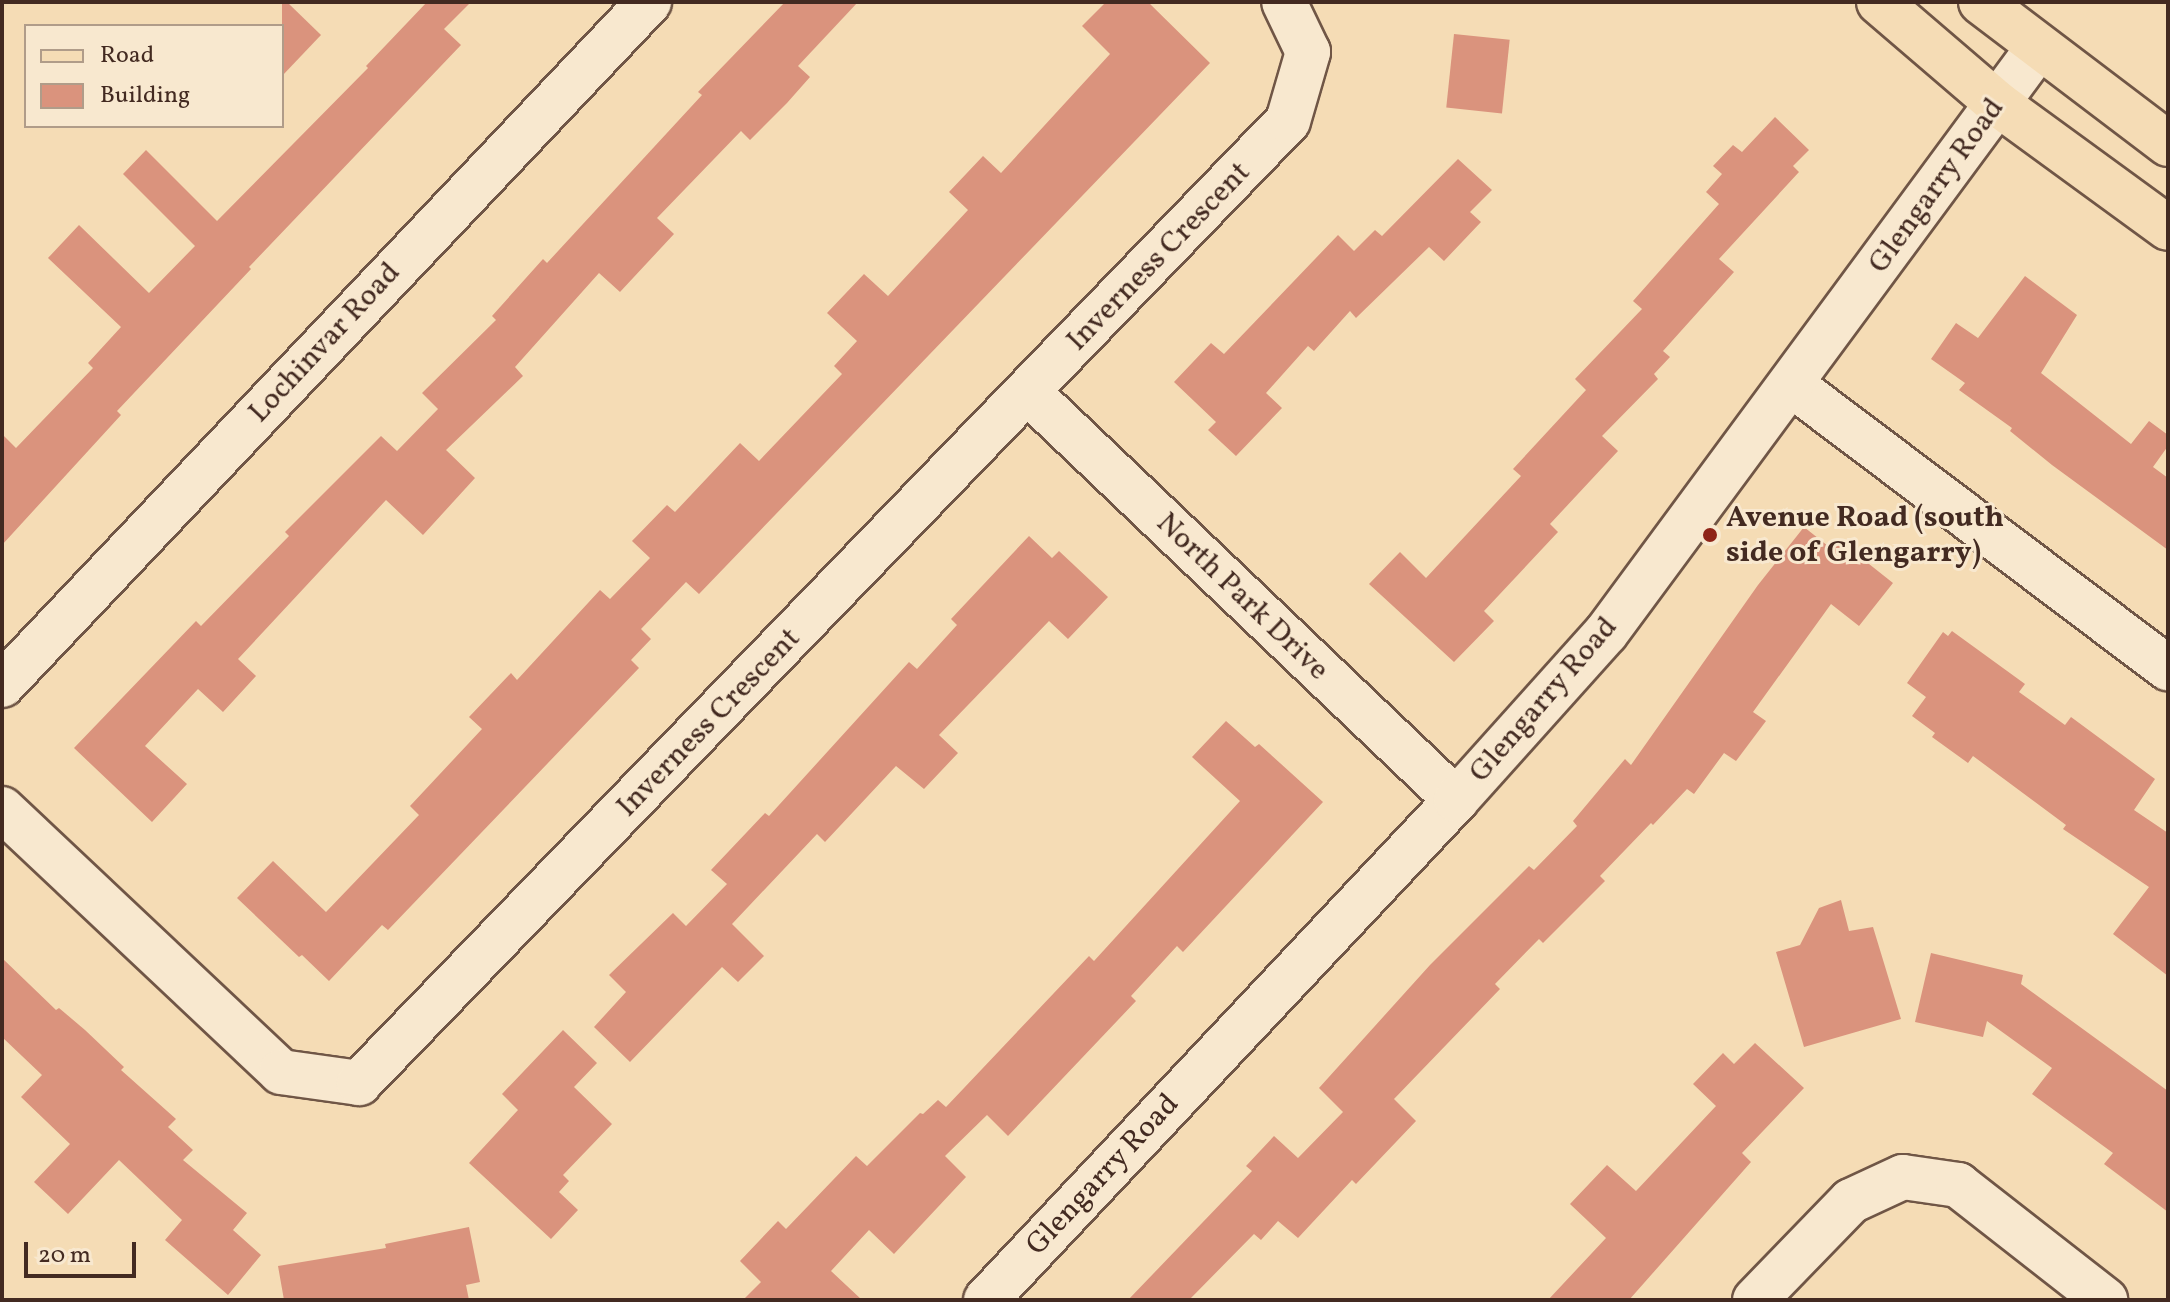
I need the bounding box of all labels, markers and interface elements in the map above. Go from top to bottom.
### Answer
legend [24,24,284,128]
text: Road [100,39,154,73]
text: Building [100,79,190,113]
street label: Glengarry Road [1861,91,2013,281]
street label: Inverness Crescent [1060,155,1258,359]
street label: Lochinvar Road [242,255,408,431]
place label: Avenue Road (south side of Glengarry) [1726,500,2004,570]
street label: North Park Drive [1148,506,1336,688]
marker: Avenue Road (south side of Glengarry) [1701,526,1719,544]
street label: Glengarry Road [1462,610,1626,790]
street label: Inverness Crescent [610,621,808,825]
street label: Glengarry Road [1019,1087,1187,1263]
scale bar [28,1226,140,1276]
text: 20 m [38,1239,91,1273]

